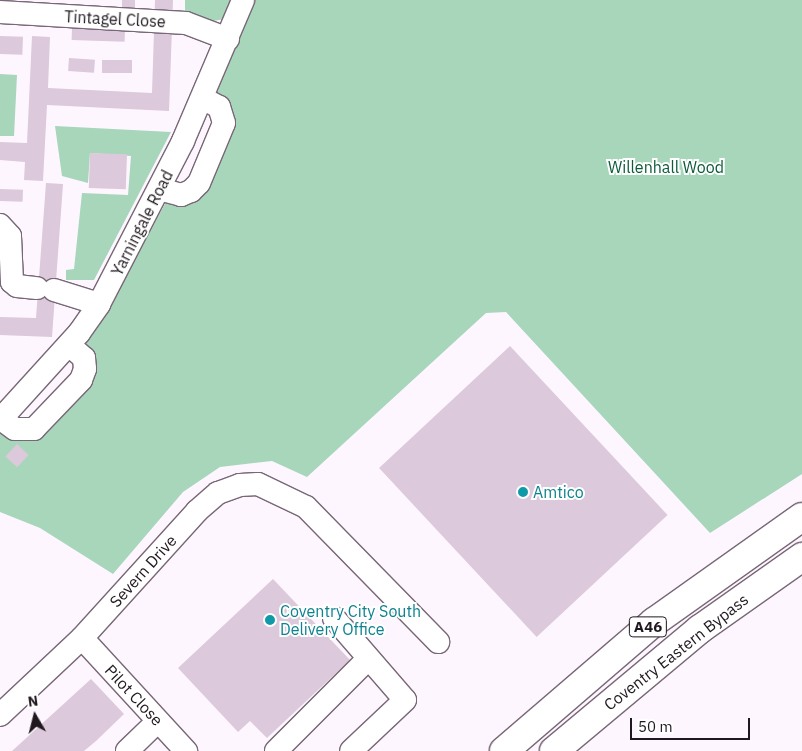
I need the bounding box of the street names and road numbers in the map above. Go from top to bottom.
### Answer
street label: Tintagel Close [64,7,166,31]
street label: Yarningale Road [107,167,177,279]
street label: Severn Drive [106,531,180,611]
street label: Coventry Eastern Bypass [600,590,752,714]
road number: A46 [628,614,668,640]
street label: Pilot Close [101,661,167,729]

